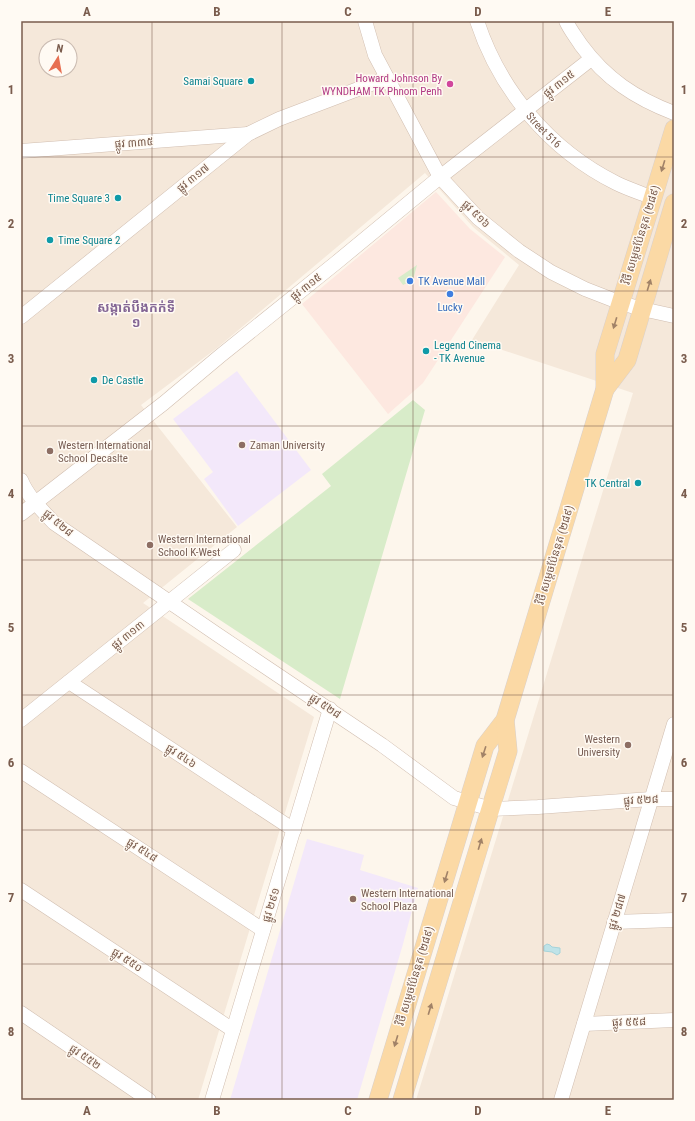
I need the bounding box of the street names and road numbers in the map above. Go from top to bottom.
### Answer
street label: ផ្លូវ ៣១៥ [541,68,579,103]
street label: Street 516 [524,109,564,150]
street label: ផ្លូវ ៣៣៥ [114,135,154,154]
street label: ផ្លូវ ៣១៧ [174,161,214,198]
street label: វិថី សម្តេចប៉ែននុត (២៨៩) [618,183,663,287]
street label: ផ្លូវ ៥១៦ [457,197,493,233]
street label: ផ្លូវ ៣១៥ [288,271,326,306]
street label: វិថី សម្តេចប៉ែននុត (២៨៩) [532,503,577,607]
street label: ផ្លូវ ៥២៨ [38,507,76,542]
street label: ផ្លូវ ៣១៣ [109,618,149,655]
street label: ផ្លូវ ៥២៨ [305,691,343,724]
street label: ផ្លូវ ៥៤៦ [161,741,199,773]
street label: ផ្លូវ ៥២៨ [623,793,659,811]
street label: ផ្លូវ ៥៤៨ [122,835,160,867]
street label: ផ្លូវ ២៩១ [260,886,285,925]
street label: ផ្លូវ ២៨៧ [605,892,632,933]
street label: វិថី សម្តេចប៉ែននុត (២៨៩) [392,924,437,1028]
street label: ផ្លូវ ៥៥០ [107,945,145,977]
street label: ផ្លូវ ៥៥៨ [612,1015,646,1032]
street label: ផ្លូវ ៥៥២ [65,1042,103,1075]

